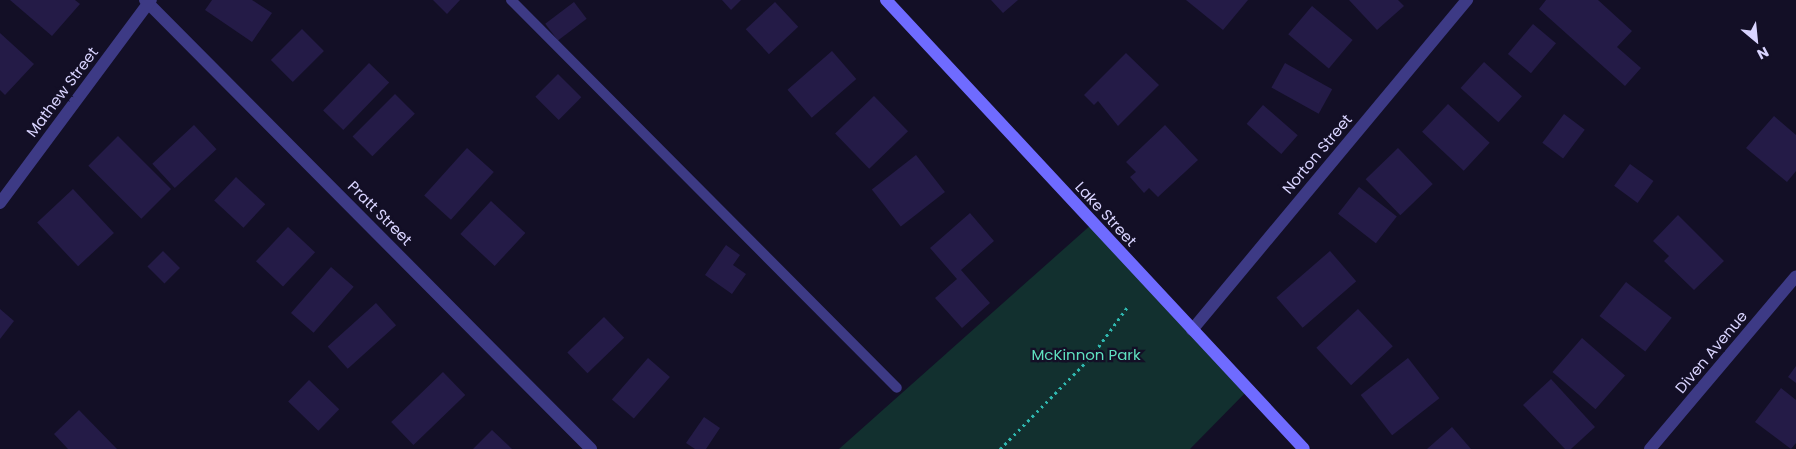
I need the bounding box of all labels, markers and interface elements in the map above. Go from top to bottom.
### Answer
north arrow [1731,15,1781,65]
text: N [1754,42,1772,65]
street label: Mathew Street [22,44,102,140]
street label: Norton Street [1279,111,1355,197]
street label: Pratt Street [344,177,416,249]
street label: Lake Street [1072,178,1140,250]
street label: Diven Avenue [1671,307,1751,397]
park label: McKinnon Park [1031,346,1141,364]

